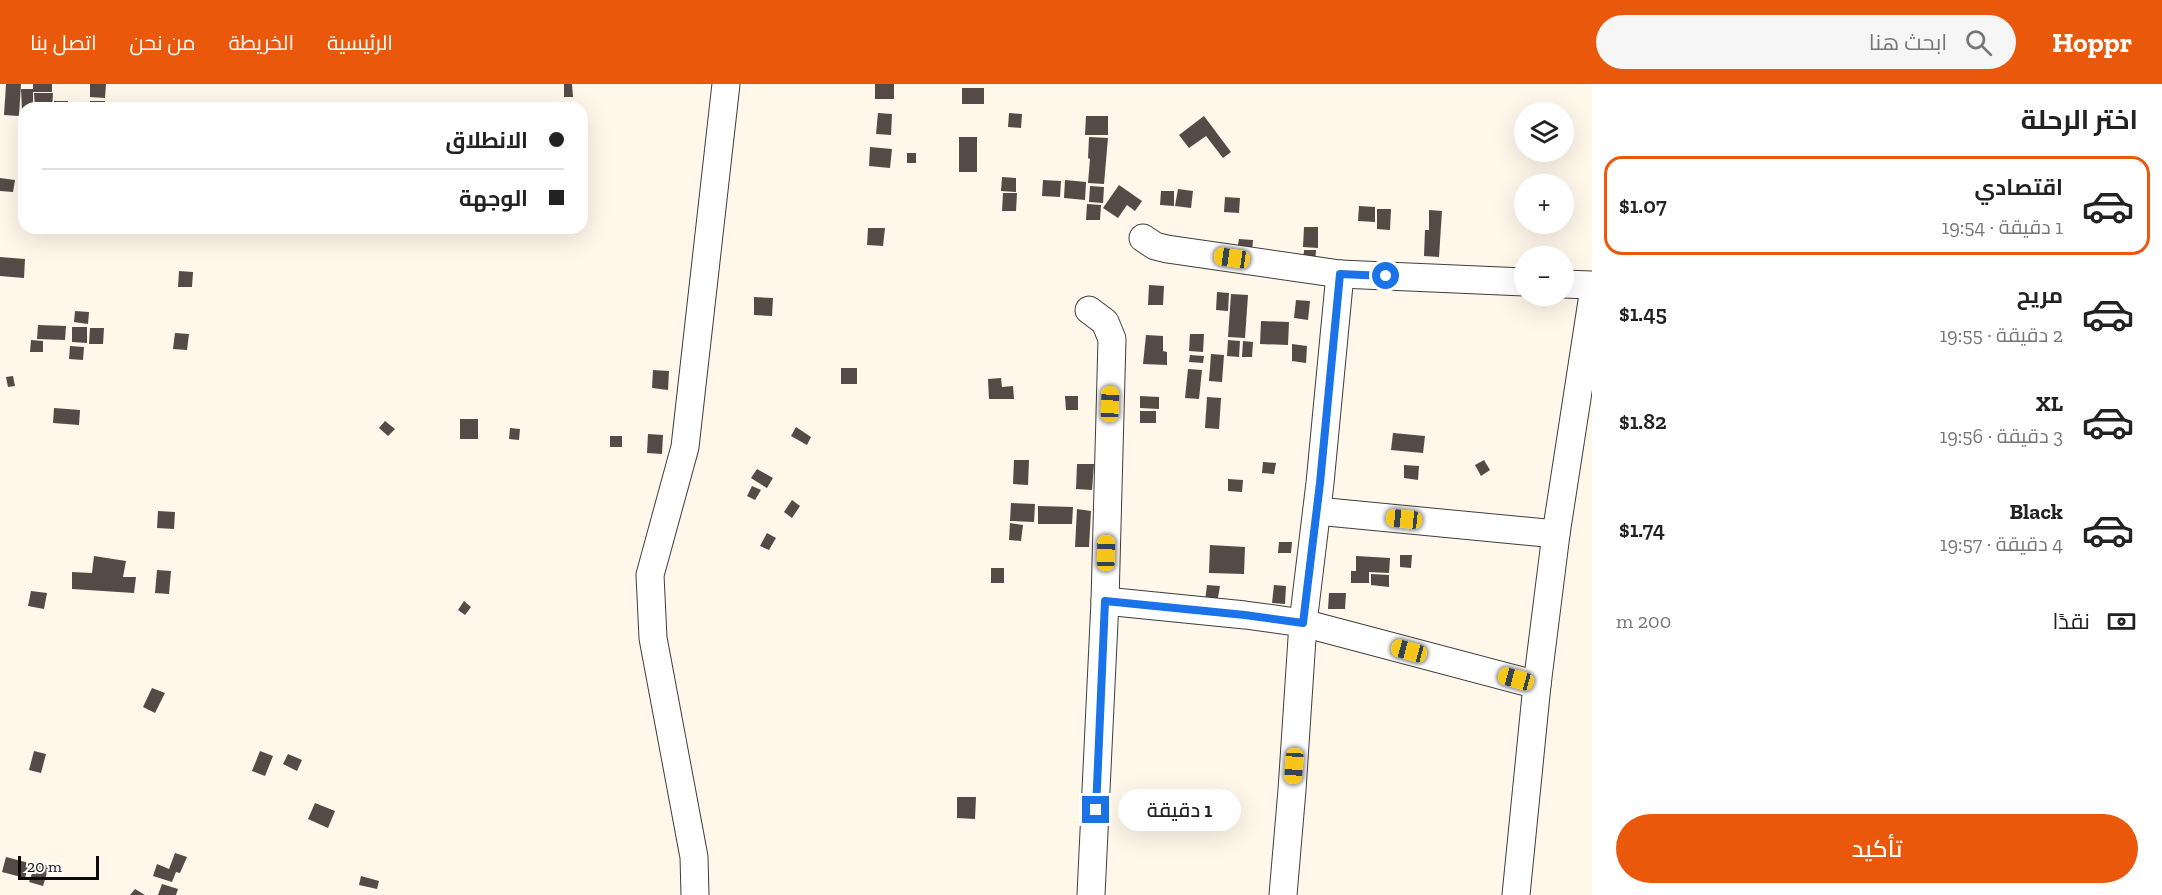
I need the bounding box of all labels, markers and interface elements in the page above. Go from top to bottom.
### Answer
search box [1596,15,2016,69]
icon: search [1962,26,1995,59]
text: Hoppr [2052,26,2132,59]
text: ابحث هنا [1869,29,1947,56]
text: اتصل بنا [30,30,97,55]
text: من نحن [130,30,195,55]
text: الخريطة [228,30,294,55]
text: الرئيسية [327,30,393,55]
map controls [1514,102,1574,306]
button: layers [1514,102,1574,162]
text: اختر الرحلة [2021,104,2138,136]
text: الانطلاق [445,127,528,154]
button: + [1514,174,1574,234]
text: اقتصادي [1974,174,2063,201]
icon: car [2081,179,2135,233]
text: الوجهة [459,185,528,212]
text: $1.07 [1619,192,1667,219]
text: 1 دقيقة · 19:54 [1941,215,2063,239]
button: − [1514,246,1574,306]
car [1213,247,1251,269]
route start [1372,262,1399,289]
text: مريح [2017,282,2063,309]
icon: car [2081,287,2135,341]
text: $1.45 [1619,300,1667,327]
text: 2 دقيقة · 19:55 [1939,323,2063,347]
car [1100,386,1120,422]
text: XL [2036,390,2063,417]
icon: car [2081,395,2135,449]
text: $1.82 [1619,408,1667,435]
text: 3 دقيقة · 19:56 [1940,424,2063,448]
text: Black [2009,498,2063,525]
icon: car [2081,503,2135,557]
car [1385,508,1423,530]
text: $1.74 [1619,516,1665,543]
text: 4 دقيقة · 19:57 [1940,532,2063,556]
car [1097,535,1115,571]
icon: cash [2105,605,2138,638]
text: نقدًا [2052,608,2090,635]
text: 200 m [1616,609,1671,633]
car [1389,638,1429,664]
car [1496,666,1536,692]
car [1284,747,1304,785]
callout: 1 دقيقة [1117,789,1240,831]
route end [1082,796,1109,823]
text: 1 دقيقة [1147,798,1212,822]
button: تأكيد [1616,814,2138,883]
scale bar [18,853,99,880]
text: 20 m [27,857,62,876]

